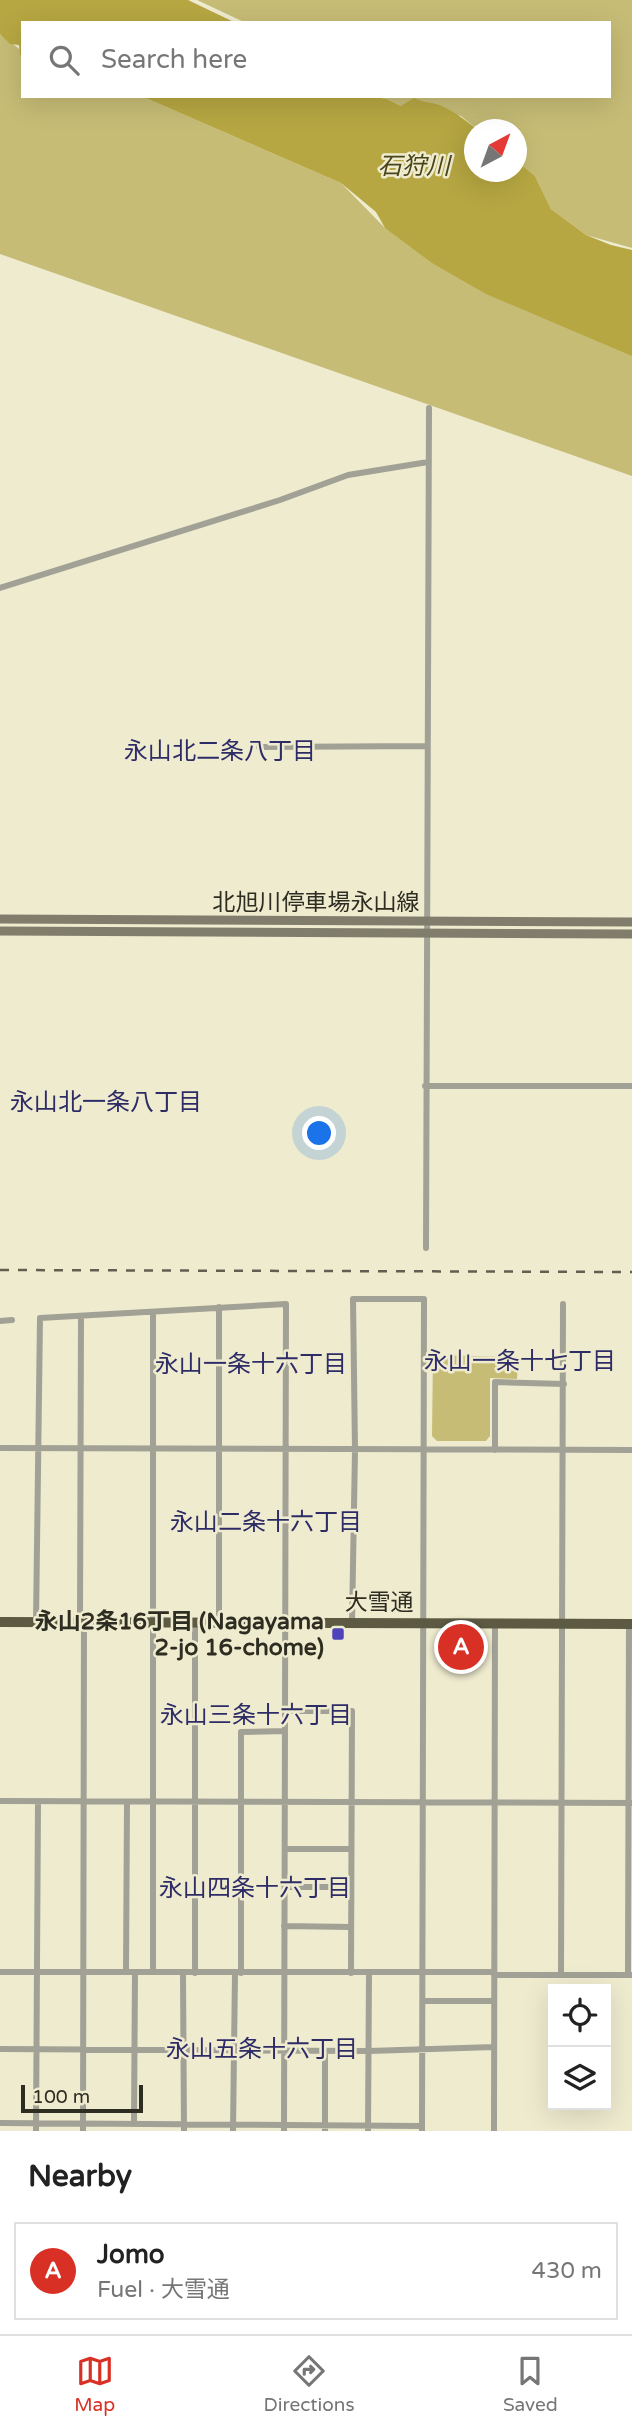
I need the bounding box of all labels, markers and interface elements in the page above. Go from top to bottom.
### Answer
search box [21,21,611,98]
icon: search [45,41,83,79]
text: Search here [101,44,247,75]
north arrow [464,119,527,182]
water label: 石狩川 [378,152,453,181]
district label: 永山北二条八丁目 [124,737,316,766]
street label: 北旭川停車場永山線 [213,889,420,917]
district label: 永山北一条八丁目 [10,1088,202,1117]
your location [302,1116,336,1150]
district label: 永山一条十七丁目 [424,1347,616,1376]
district label: 永山一条十六丁目 [155,1350,347,1379]
district label: 永山二条十六丁目 [170,1508,362,1537]
street label: 大雪通 [345,1589,414,1617]
place label: 永山2条16丁目 (Nagayama 2-jo 16-chome) [35,1608,324,1662]
pin: A [438,1621,484,1673]
marker: 永山2条16丁目 (Nagayama 2-jo 16-chome) [330,1626,346,1642]
district label: 永山三条十六丁目 [160,1701,352,1730]
district label: 永山四条十六丁目 [159,1874,351,1903]
map controls [548,1984,611,2110]
button: locate [548,1984,611,2047]
district label: 永山五条十六丁目 [166,2035,358,2064]
button: layers [548,2047,611,2110]
scale bar [21,2082,144,2114]
text: 100 m [32,2086,90,2108]
text: Nearby [28,2158,132,2195]
text: Jomo [97,2239,165,2270]
text: A [44,2257,62,2285]
text: 430 m [532,2257,602,2285]
text: Fuel · 大雪通 [97,2276,230,2304]
tab: Map [74,2352,115,2416]
tab: Directions [264,2352,355,2416]
tab: Saved [503,2352,558,2416]

